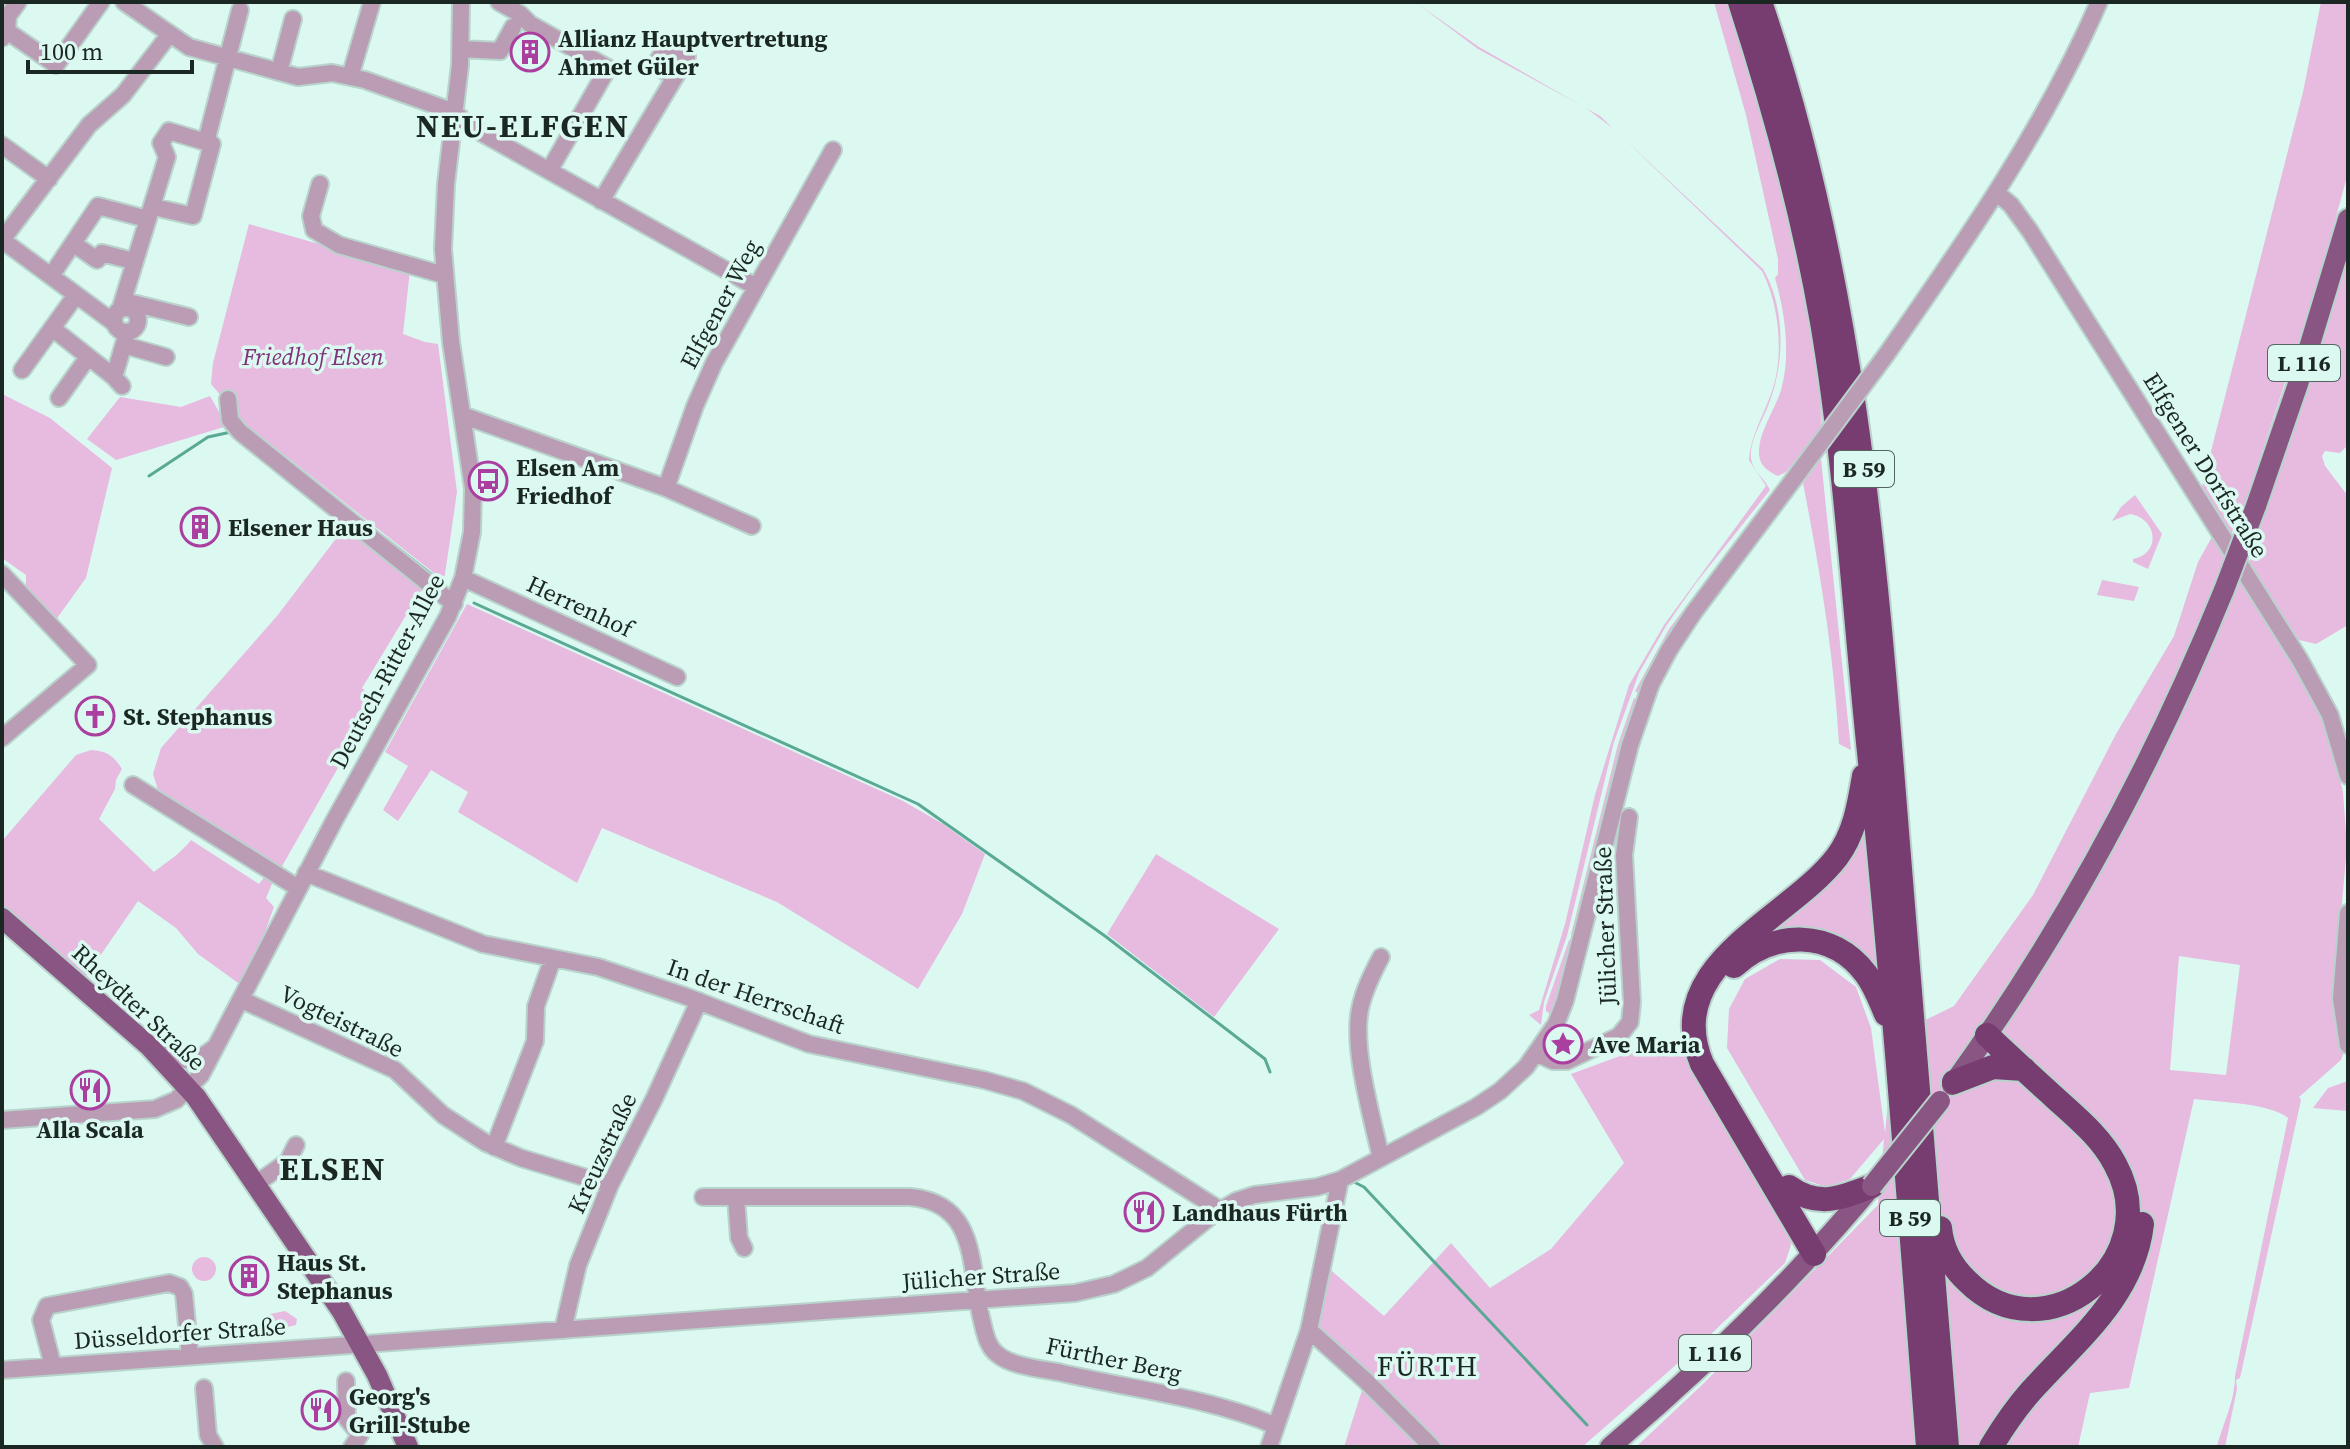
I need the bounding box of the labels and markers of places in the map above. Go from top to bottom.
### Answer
place label: Allianz Hauptvertretung Ahmet Güler [558,22,828,83]
building icon: Allianz Hauptvertretung Ahmet Güler [509,31,551,73]
place label: Elsen Am Friedhof [516,451,620,512]
bus stop icon: Elsen Am Friedhof [467,460,509,502]
building icon: Elsener Haus [179,506,221,548]
place label: Elsener Haus [228,511,373,544]
church icon: St. Stephanus [74,695,116,737]
place label: St. Stephanus [123,700,272,733]
place icon: Ave Maria [1542,1023,1584,1065]
place label: Ave Maria [1591,1028,1701,1061]
restaurant icon: Alla Scala [69,1069,111,1111]
place label: Alla Scala [36,1113,144,1146]
restaurant icon: Landhaus Fürth [1123,1191,1165,1233]
place label: Landhaus Fürth [1172,1196,1348,1229]
place label: Haus St. Stephanus [277,1246,393,1307]
building icon: Haus St. Stephanus [228,1255,270,1297]
place label: Georg's Grill-Stube [349,1380,470,1441]
restaurant icon: Georg's Grill-Stube [300,1389,342,1431]

